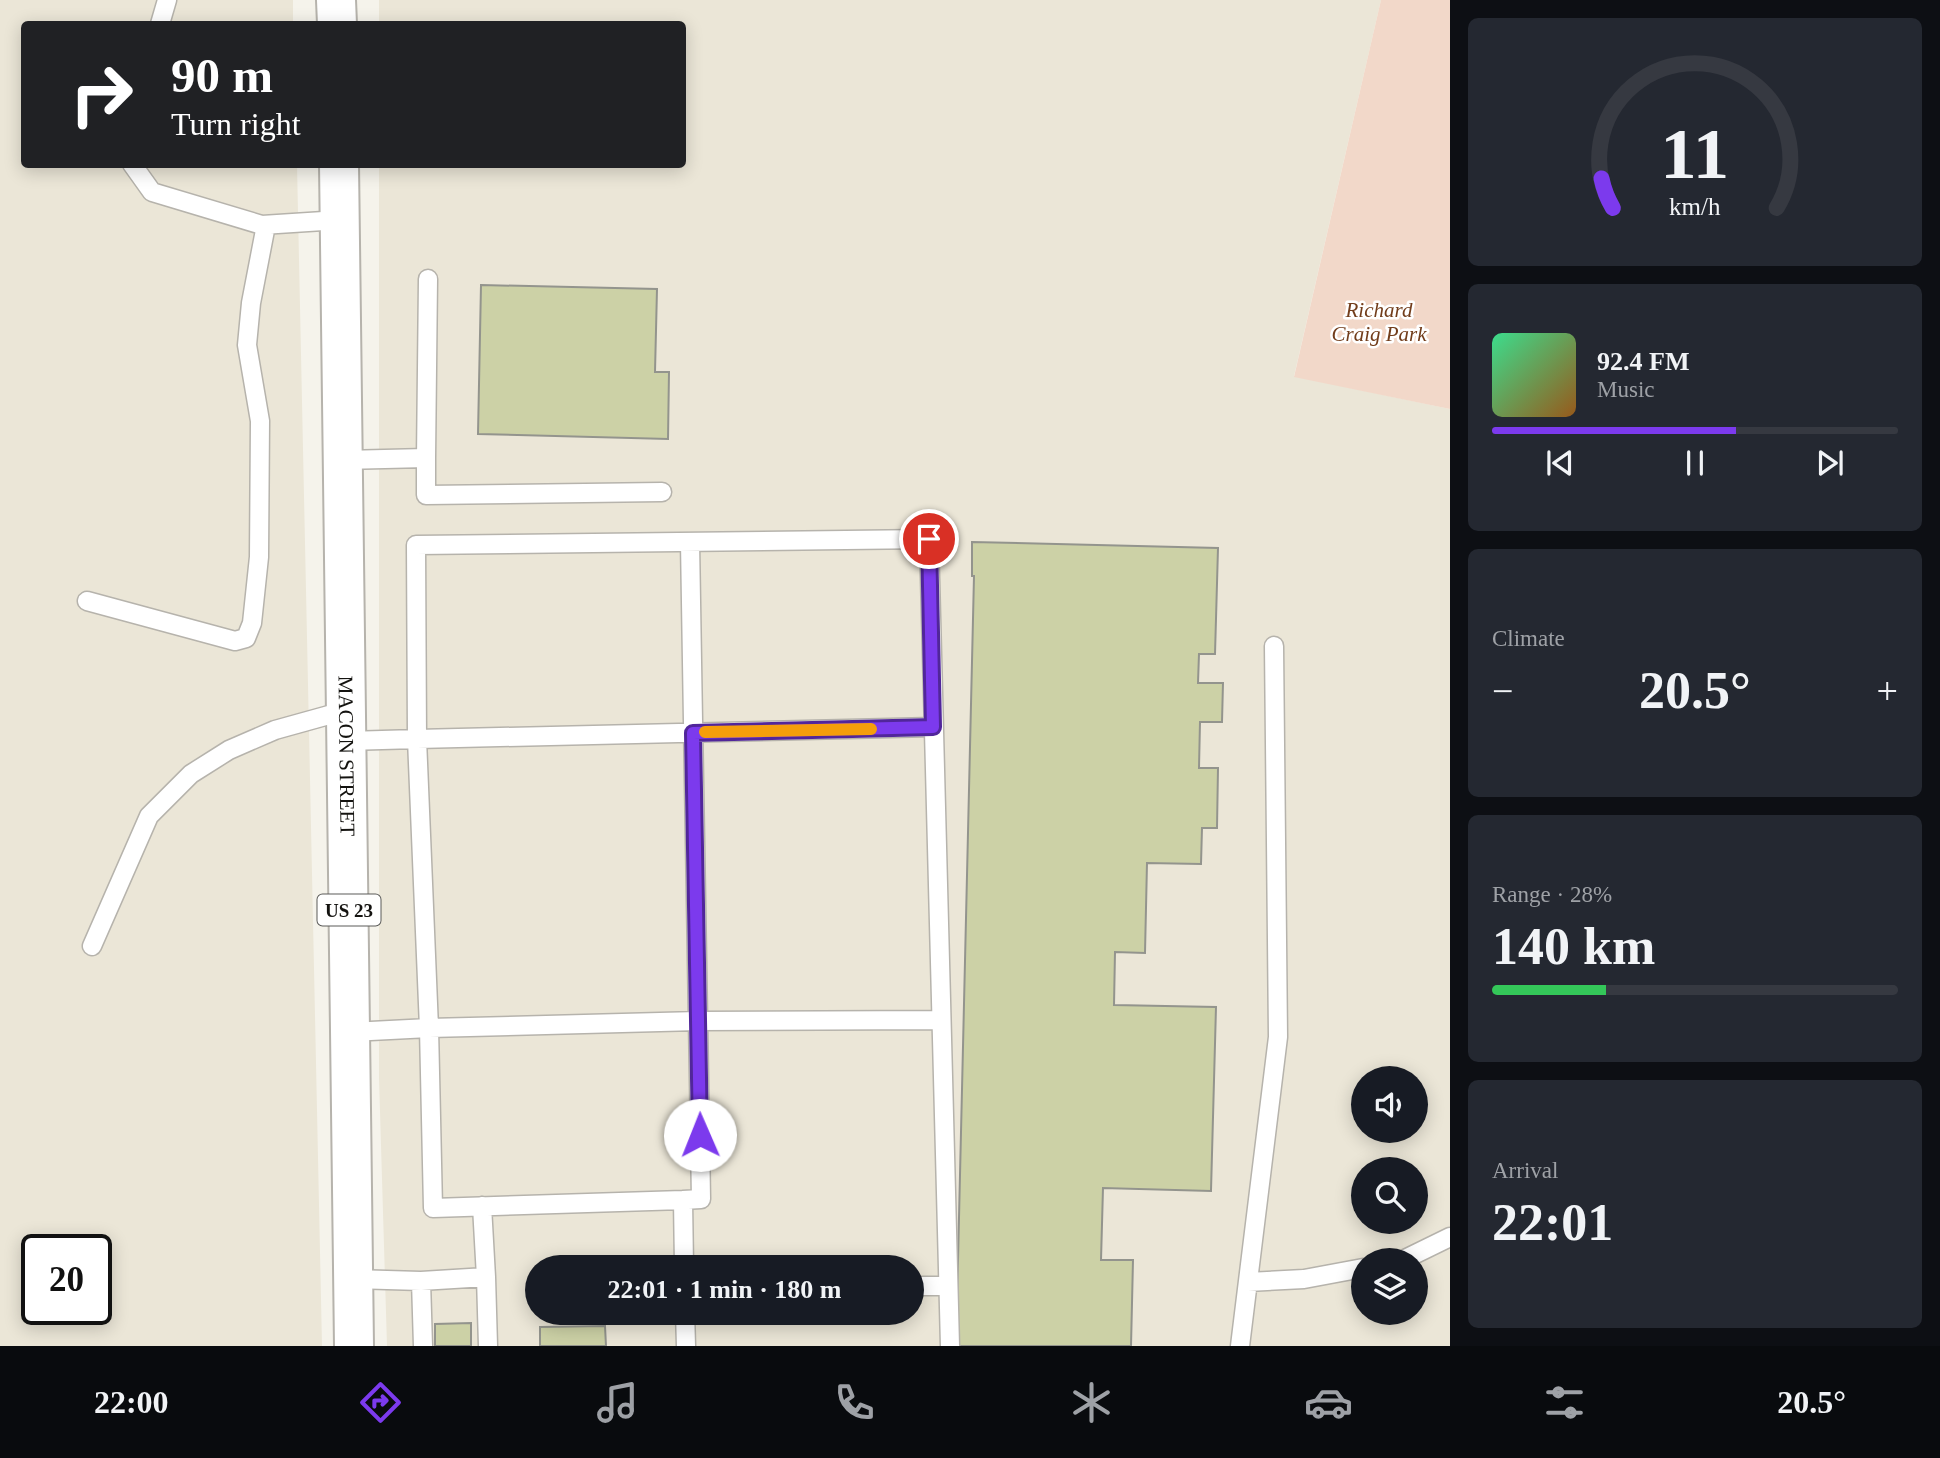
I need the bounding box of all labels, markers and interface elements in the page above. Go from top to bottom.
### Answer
text: 90 m [171,48,273,103]
icon: right [56,49,147,140]
text: Turn right [171,106,301,142]
text: 11 [1661,113,1729,194]
text: km/h [1669,193,1721,220]
park label: Richard Craig Park [1331,298,1427,346]
text: 92.4 FM [1597,347,1689,376]
text: Music [1597,377,1655,402]
icon: previous [1541,444,1579,482]
icon: pause [1676,444,1714,482]
icon: next [1811,444,1849,482]
pin [899,509,959,569]
icon: arrive [910,520,948,558]
text: Climate [1492,626,1565,651]
text: 20.5° [1639,662,1751,719]
text: − [1492,670,1513,712]
text: + [1877,670,1898,712]
street label: MACON STREET [333,676,360,837]
text: Range · 28% [1492,882,1612,907]
road number: US 23 [318,894,380,926]
text: 140 km [1492,918,1655,975]
map controls [1351,1066,1428,1325]
button: sound [1351,1066,1428,1143]
position arrow [663,1098,737,1172]
button: search [1351,1157,1428,1234]
text: Arrival [1492,1158,1558,1183]
text: 22:01 [1492,1194,1613,1251]
speed limit sign: 20 [21,1234,112,1325]
button: layers [1351,1248,1428,1325]
text: 22:01 · 1 min · 180 m [608,1275,842,1304]
icon: directions [356,1378,405,1427]
icon: music [593,1378,642,1427]
icon: phone [830,1378,879,1427]
icon: climate [1067,1378,1116,1427]
icon: car [1304,1378,1353,1427]
icon: filters [1540,1378,1589,1427]
text: 22:00 [94,1384,169,1420]
text: 20.5° [1777,1384,1846,1420]

